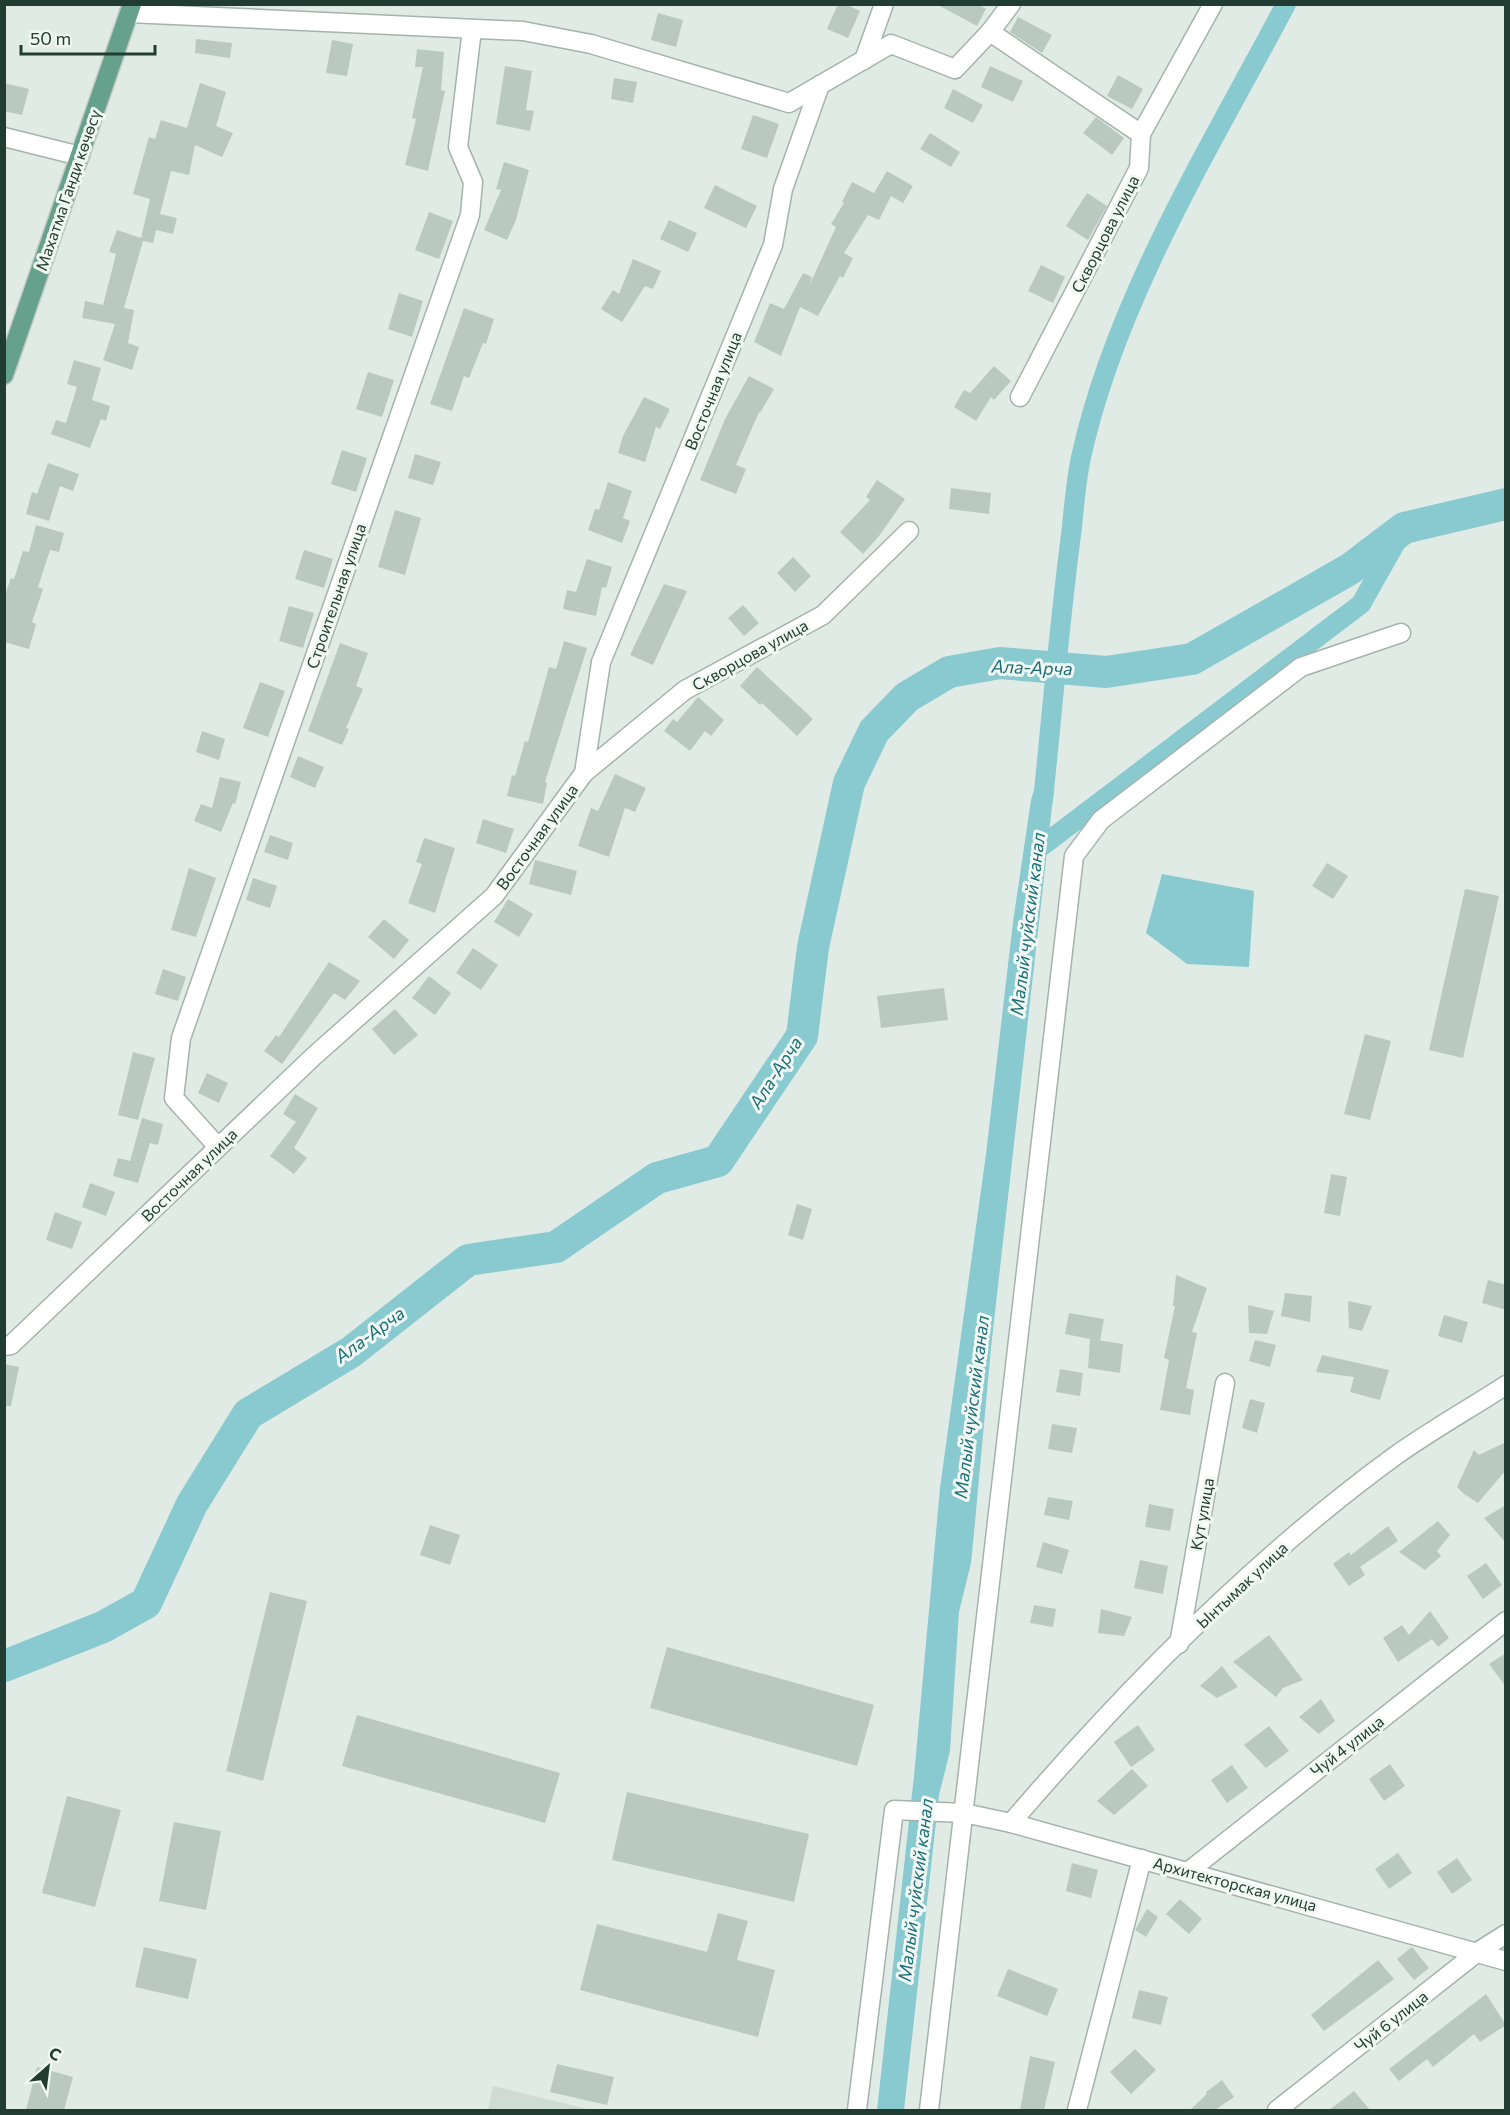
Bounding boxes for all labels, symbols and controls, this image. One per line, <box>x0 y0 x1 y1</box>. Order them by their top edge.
scale bar <box>21 18 154 56</box>
text: 50 m <box>30 27 71 49</box>
street label: Махатма Ганди көчөсү <box>31 107 104 273</box>
street label: Скворцова улица <box>1067 172 1142 296</box>
street label: Восточная улица <box>680 329 745 453</box>
street label: Строительная улица <box>302 521 369 671</box>
street label: Скворцова улица <box>689 615 811 694</box>
water label: Ала-Арча <box>990 655 1073 679</box>
street label: Восточная улица <box>492 780 581 893</box>
water label: Малый чуйский канал <box>1005 831 1049 1017</box>
water label: Ала-Арча <box>743 1032 807 1113</box>
street label: Восточная улица <box>137 1124 241 1225</box>
water label: Ала-Арча <box>329 1301 409 1368</box>
water label: Малый чуйский канал <box>949 1314 993 1500</box>
street label: Кут улица <box>1186 1476 1217 1551</box>
street label: Ынтымак улица <box>1192 1538 1291 1632</box>
street label: Чуй 4 улица <box>1306 1711 1387 1780</box>
water label: Малый чуйский канал <box>893 1797 937 1983</box>
street label: Архитекторская улица <box>1151 1853 1319 1914</box>
street label: Чуй 6 улица <box>1350 1986 1431 2055</box>
north arrow <box>18 2037 78 2097</box>
text: С <box>46 2042 65 2064</box>

